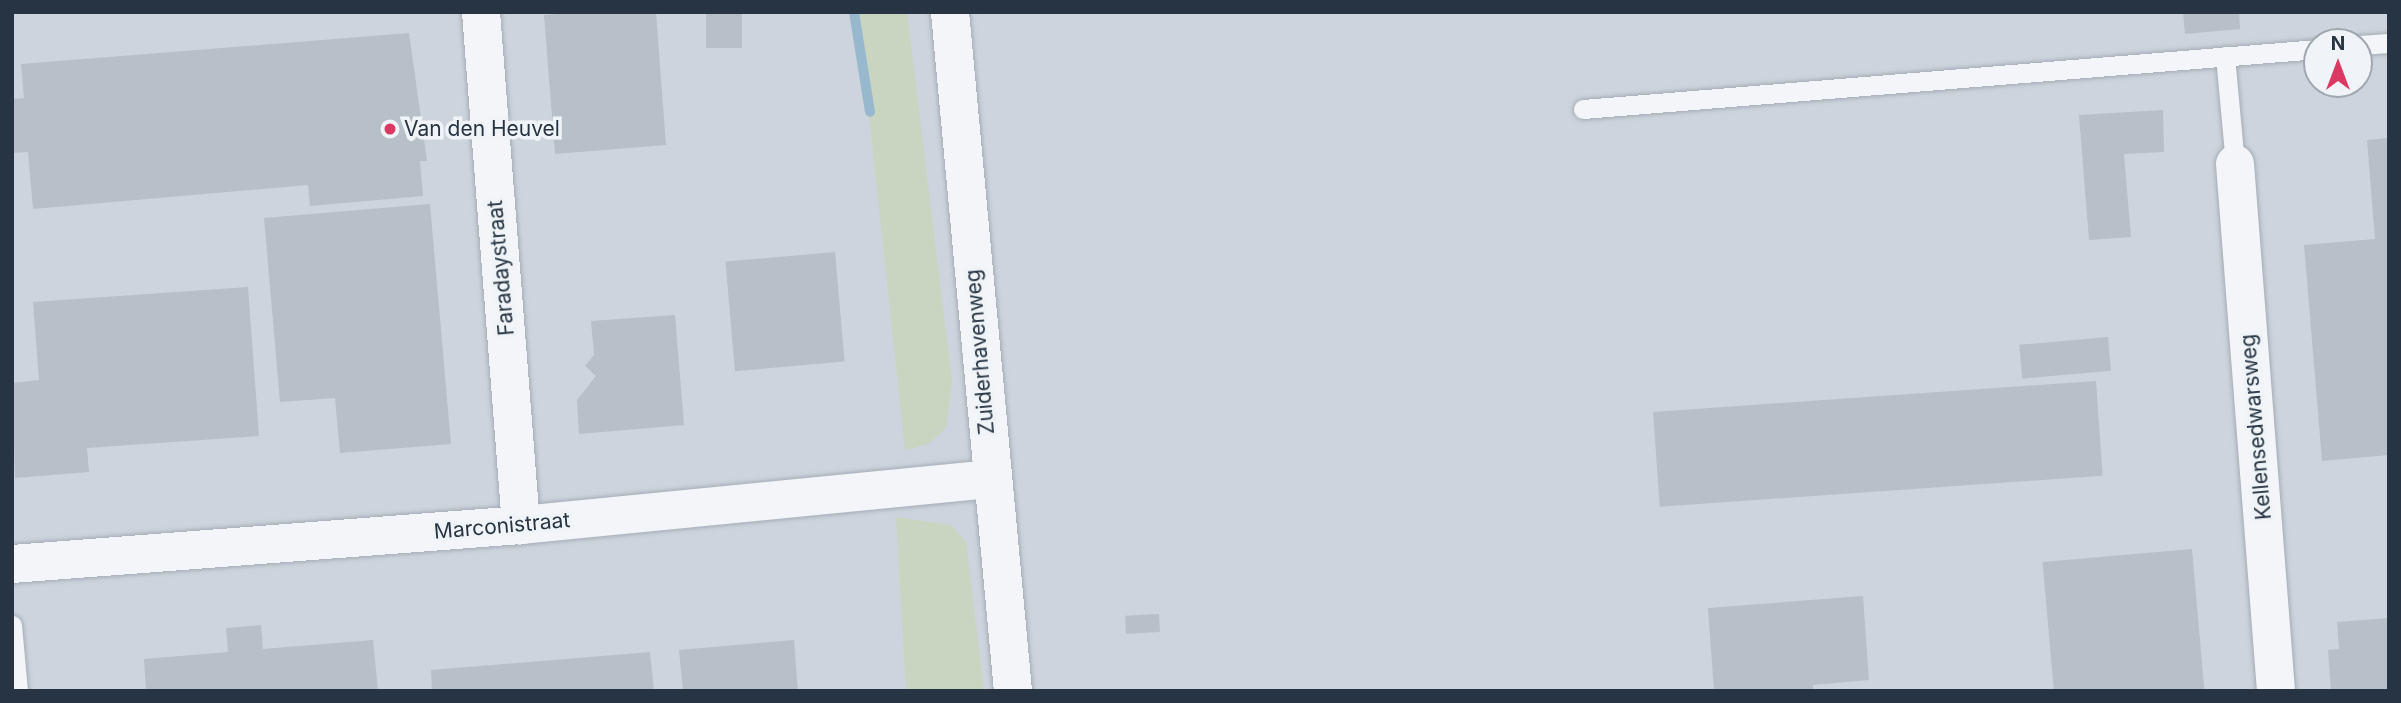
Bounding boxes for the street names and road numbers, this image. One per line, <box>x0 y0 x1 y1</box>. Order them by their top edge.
street label: Faradaystraat <box>483 199 519 337</box>
street label: Zuiderhavenweg <box>960 268 1000 436</box>
street label: Kellensedwarsweg <box>2235 333 2277 521</box>
street label: Marconistraat <box>433 507 571 545</box>

